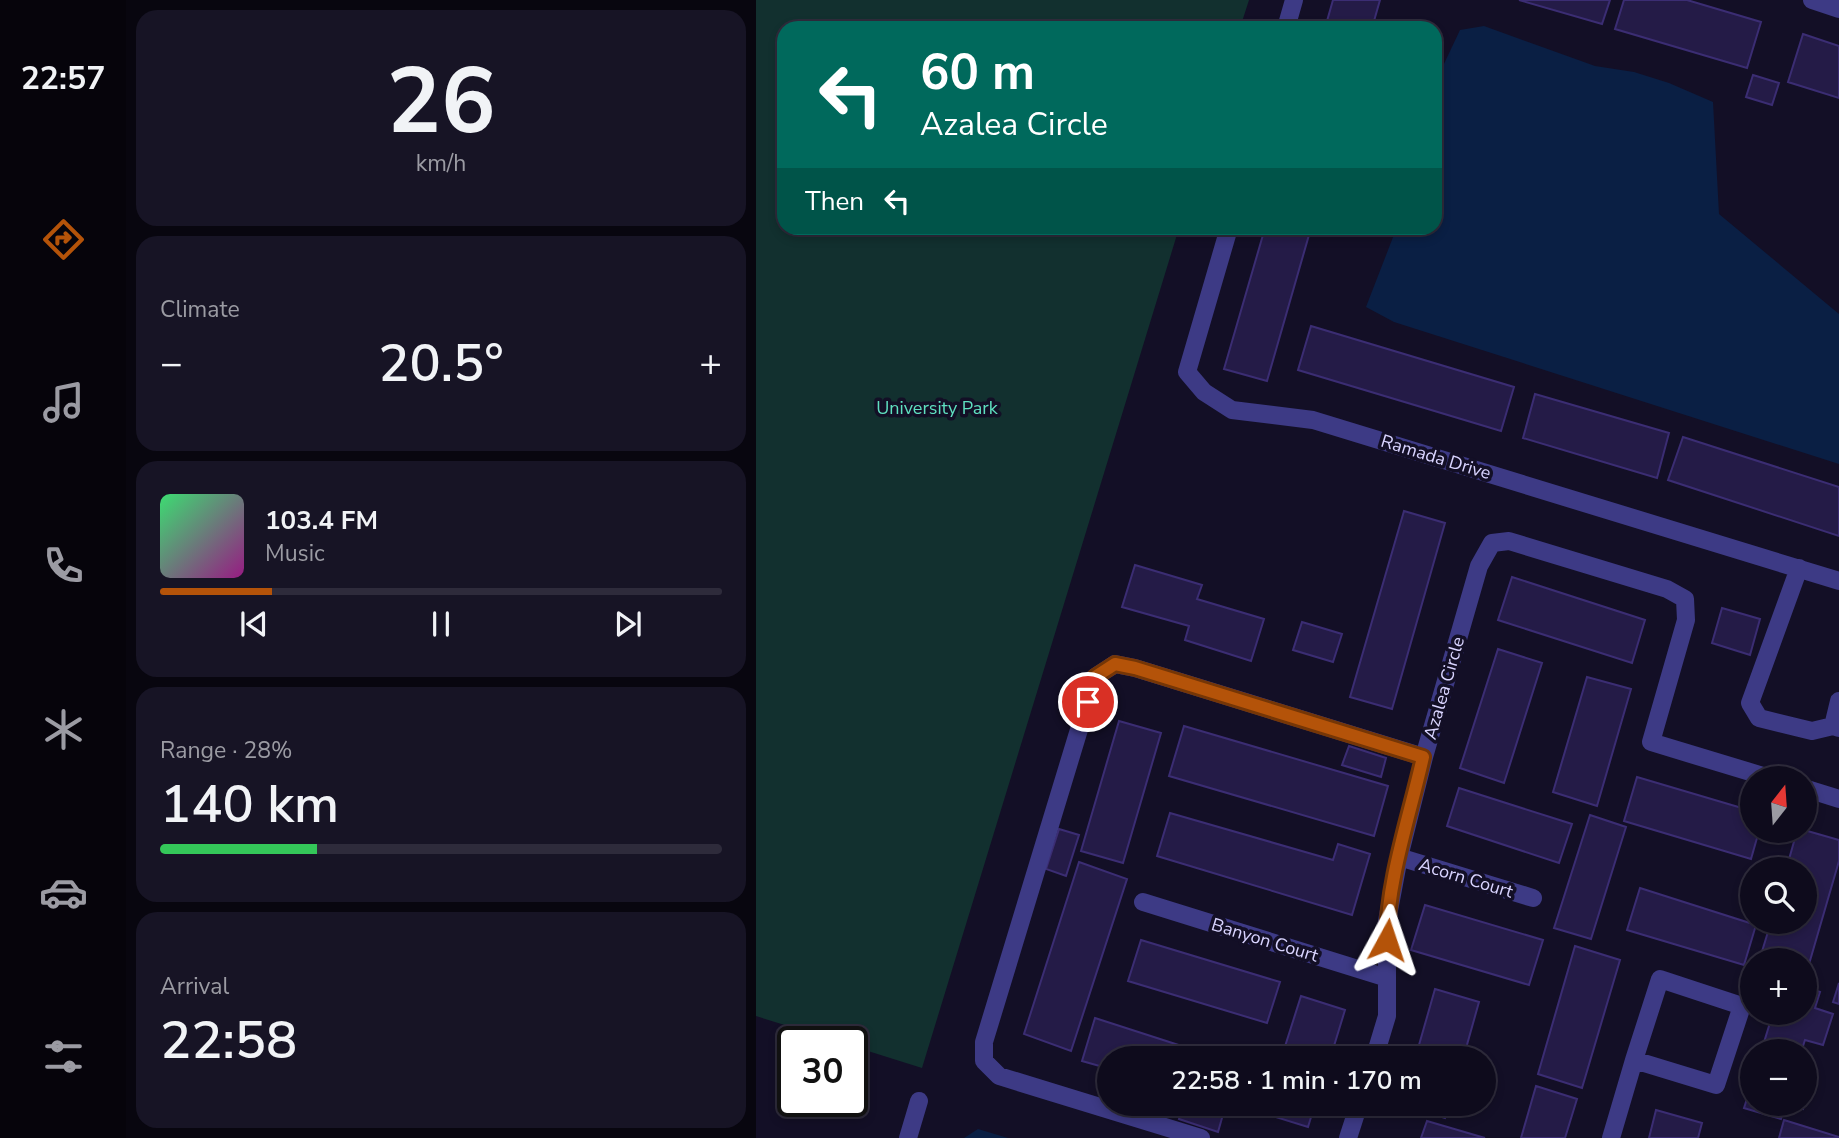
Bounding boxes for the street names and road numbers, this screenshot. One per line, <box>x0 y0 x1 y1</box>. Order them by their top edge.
street label: Ramada Drive <box>1378 429 1494 485</box>
street label: Azalea Circle <box>1418 634 1470 742</box>
street label: Acorn Court <box>1416 852 1517 904</box>
street label: Banyon Court <box>1209 912 1322 968</box>

